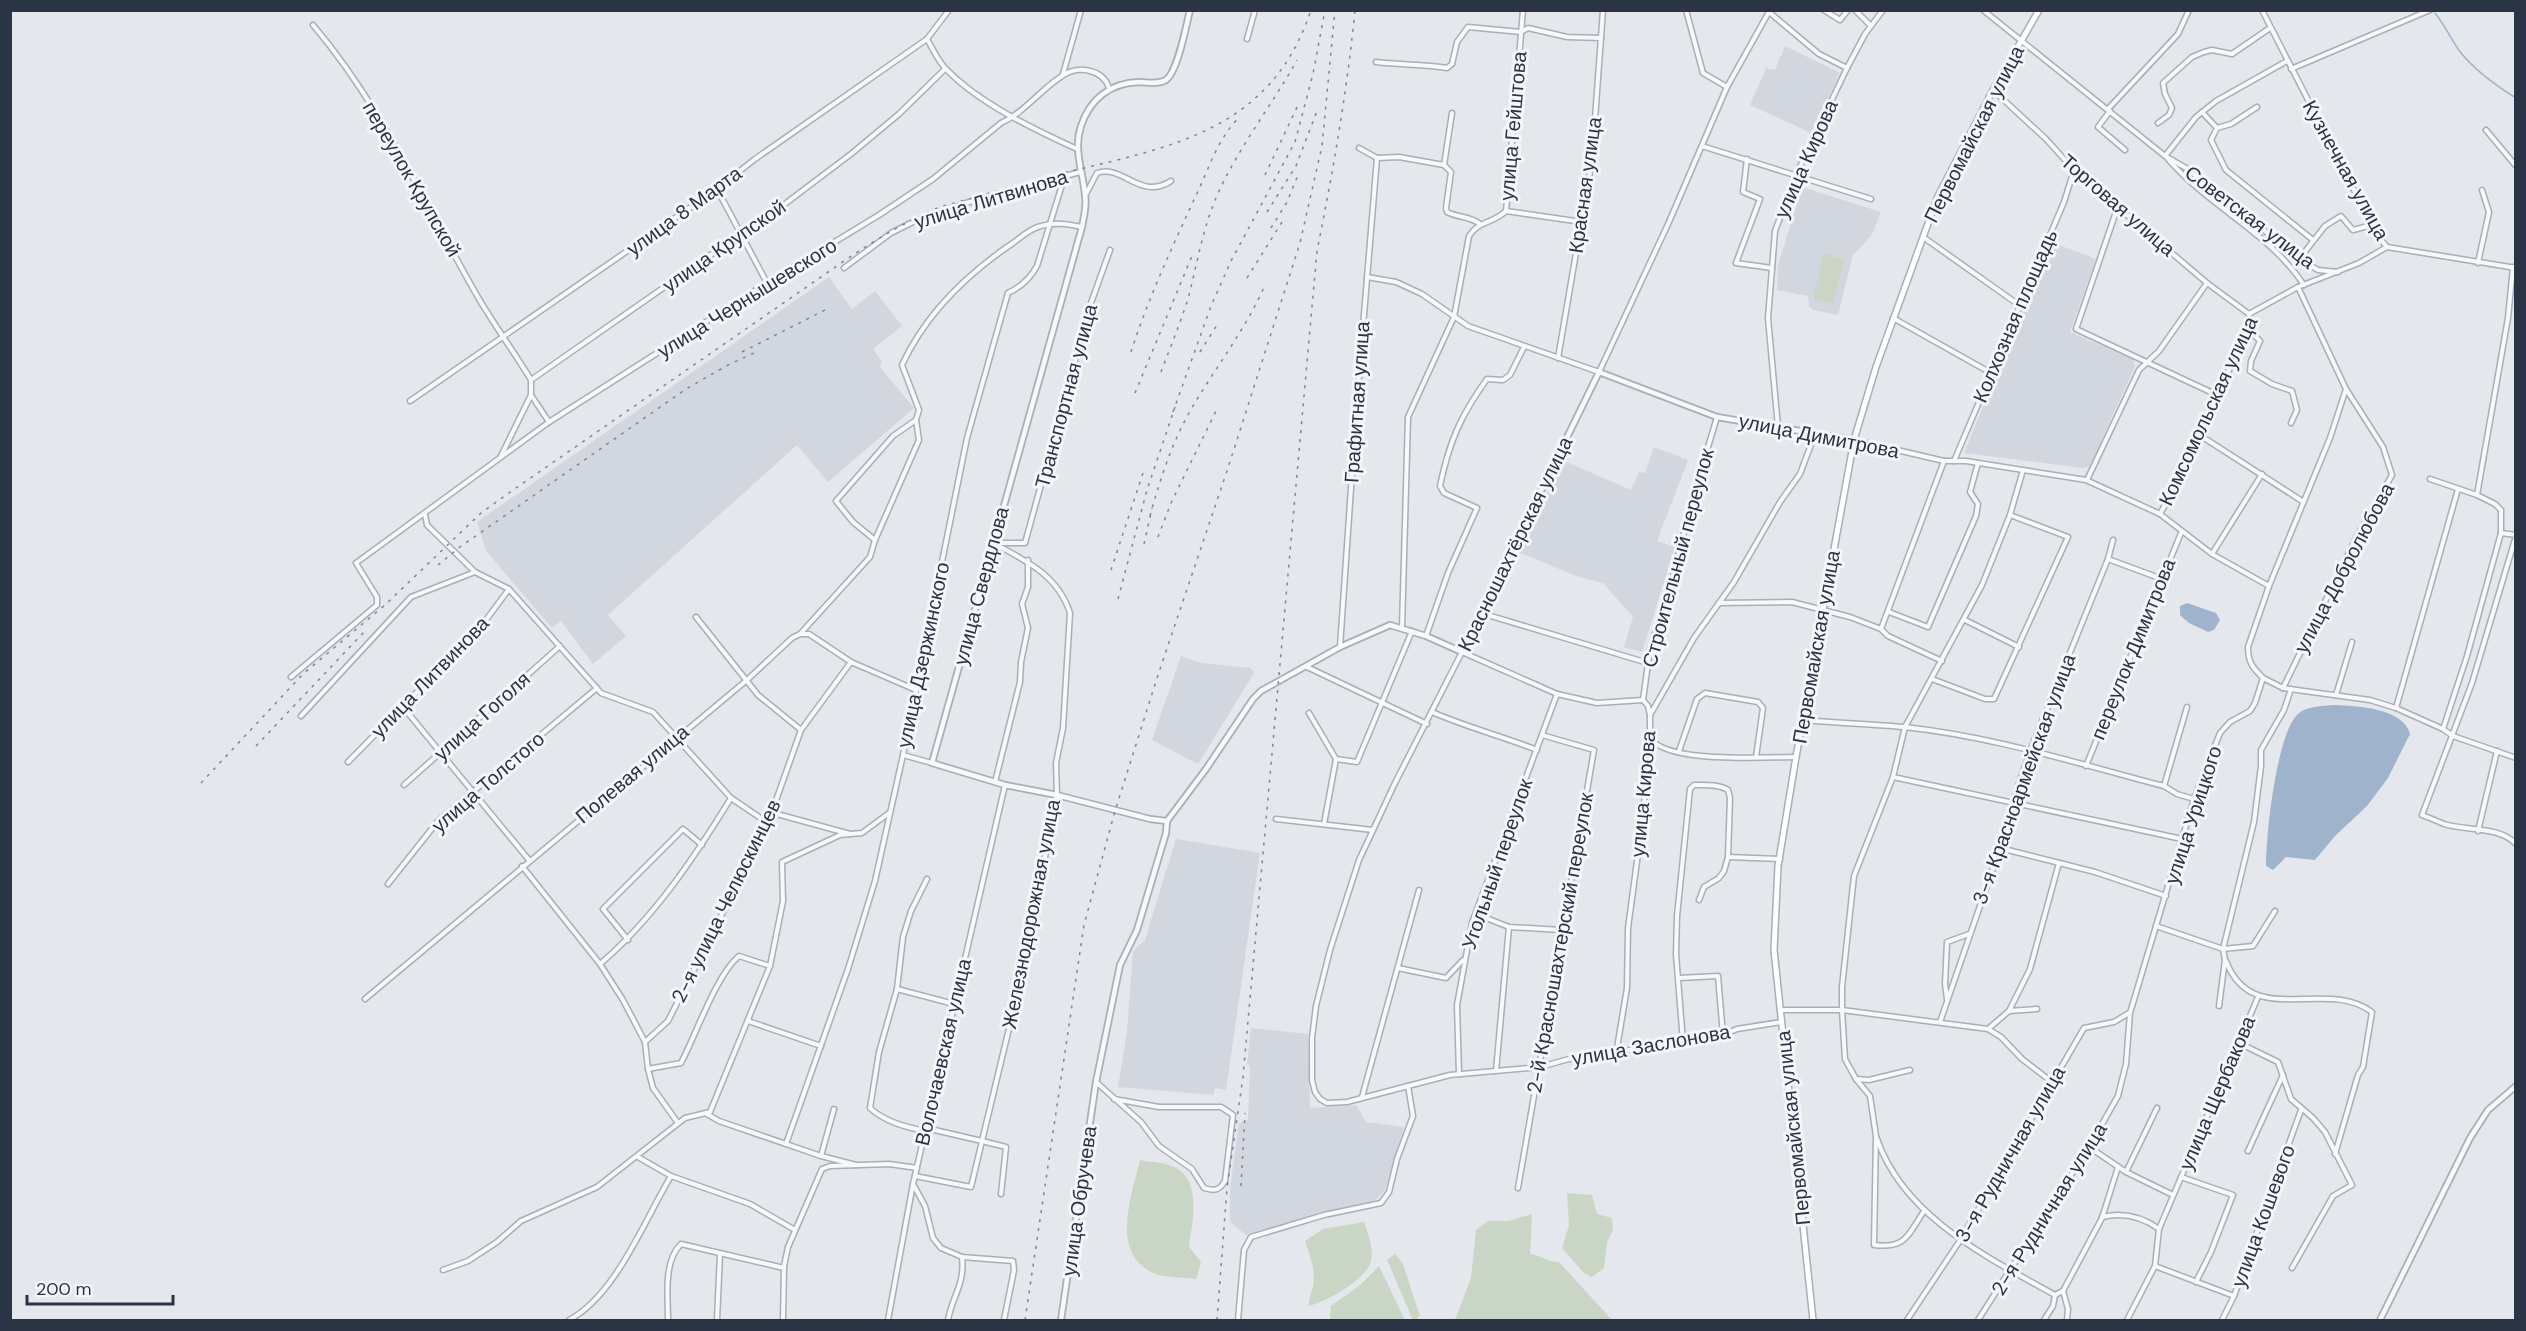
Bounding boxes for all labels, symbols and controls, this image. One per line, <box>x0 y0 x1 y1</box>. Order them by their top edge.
street label: Первомайская улица <box>1918 40 2030 227</box>
street label: улица Гейштова <box>1494 49 1533 202</box>
street label: улица Кирова <box>1768 95 1844 222</box>
street label: Кузнечная улица <box>2297 95 2396 245</box>
street label: переулок Крупской <box>357 97 467 261</box>
street label: Красная улица <box>1563 114 1608 255</box>
street label: Торговая улица <box>2055 148 2181 262</box>
street label: Советская улица <box>2180 159 2321 275</box>
street label: улица 8 Марта <box>621 160 748 262</box>
street label: улица Литвинова <box>911 163 1072 235</box>
street label: улица Крупской <box>657 194 791 298</box>
street label: Колхозная площадь <box>1967 225 2063 407</box>
street label: улица Чернышевского <box>652 232 842 364</box>
street label: Транспортная улица <box>1029 300 1103 491</box>
street label: Комсомольская улица <box>2153 311 2264 510</box>
street label: Графитная улица <box>1338 319 1376 484</box>
street label: улица Димитрова <box>1737 408 1902 464</box>
street label: Красношахтёрская улица <box>1452 432 1579 656</box>
street label: Строительный переулок <box>1636 445 1720 670</box>
street label: улица Добролюбова <box>2288 478 2400 658</box>
street label: улица Свердлова <box>947 503 1015 668</box>
street label: Первомайская улица <box>1786 548 1846 746</box>
street label: переулок Димитрова <box>2085 554 2182 743</box>
street label: улица Дзержинского <box>891 560 955 750</box>
street label: улица Литвинова <box>365 610 495 743</box>
street label: 3-я Красноармейская улица <box>1967 649 2082 908</box>
street label: улица Гоголя <box>428 666 536 766</box>
street label: Полевая улица <box>570 718 695 829</box>
street label: улица Толстого <box>426 726 550 838</box>
street label: улица Кирова <box>1625 729 1662 858</box>
street label: улица Урицкого <box>2158 743 2228 887</box>
street label: Угольный переулок <box>1456 775 1538 953</box>
street label: 2-й Красношахтерский переулок <box>1521 790 1599 1095</box>
street label: 2-я улица Челюскинцев <box>665 795 787 1007</box>
street label: Железнодорожная улица <box>996 796 1066 1031</box>
street label: Волочаевская улица <box>909 955 977 1148</box>
street label: улица Щербакова <box>2173 1011 2262 1174</box>
street label: улица Заслонова <box>1570 1018 1733 1072</box>
street label: Первомайская улица <box>1770 1028 1816 1227</box>
street label: 3-я Рудничная улица <box>1949 1061 2071 1247</box>
street label: 2-я Рудничная улица <box>1985 1117 2113 1300</box>
street label: улица Обручева <box>1056 1123 1103 1278</box>
street label: улица Кошевого <box>2225 1141 2301 1291</box>
scale bar <box>27 1268 172 1306</box>
text: 200 m <box>36 1277 92 1301</box>

